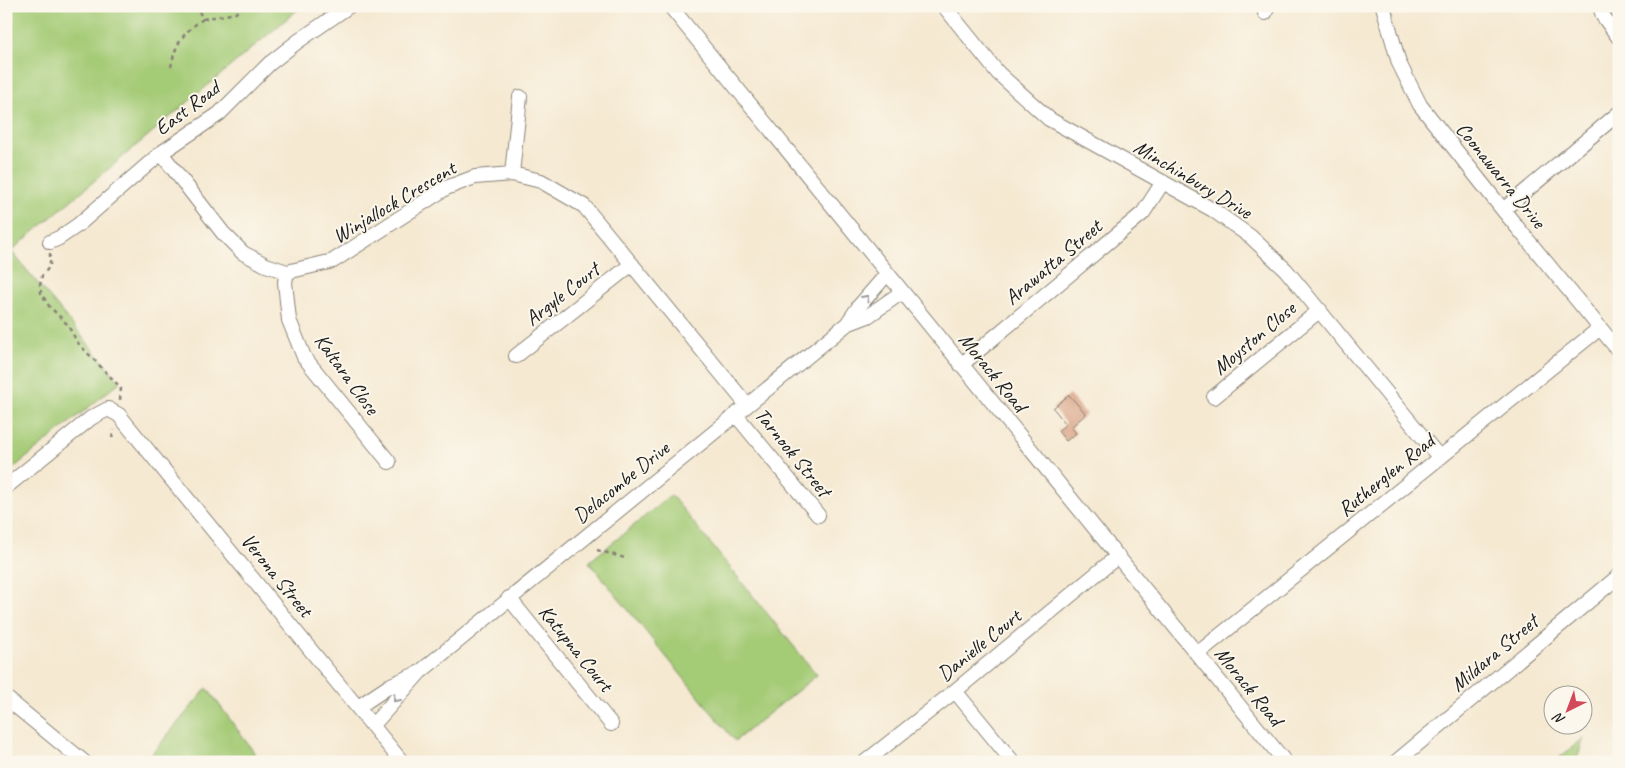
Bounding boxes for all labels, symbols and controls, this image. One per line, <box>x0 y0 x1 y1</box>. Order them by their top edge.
street label: East Road <box>149 73 227 141</box>
street label: Coonawarra Drive <box>1450 117 1553 235</box>
street label: Minchinbury Drive <box>1129 134 1258 225</box>
street label: Winjallock Crescent <box>328 154 462 249</box>
street label: Arawatta Street <box>999 212 1109 310</box>
street label: Argyle Court <box>519 255 607 331</box>
street label: Moyston Close <box>1207 294 1302 380</box>
one-way arrow <box>860 295 869 304</box>
street label: Morack Road <box>953 327 1035 420</box>
street label: Kaltara Close <box>309 328 386 421</box>
street label: Tarnook Street <box>749 402 839 504</box>
street label: Rutherglen Road <box>1332 426 1442 522</box>
street label: Delacombe Drive <box>568 435 675 529</box>
street label: Verona Street <box>235 528 320 624</box>
street label: Katupna Court <box>533 599 620 698</box>
street label: Danielle Court <box>932 602 1028 687</box>
street label: Mildara Street <box>1445 607 1545 697</box>
street label: Morack Road <box>1209 641 1291 734</box>
north arrow <box>1542 686 1592 736</box>
one-way arrow <box>393 693 402 702</box>
text: N <box>1549 709 1569 729</box>

